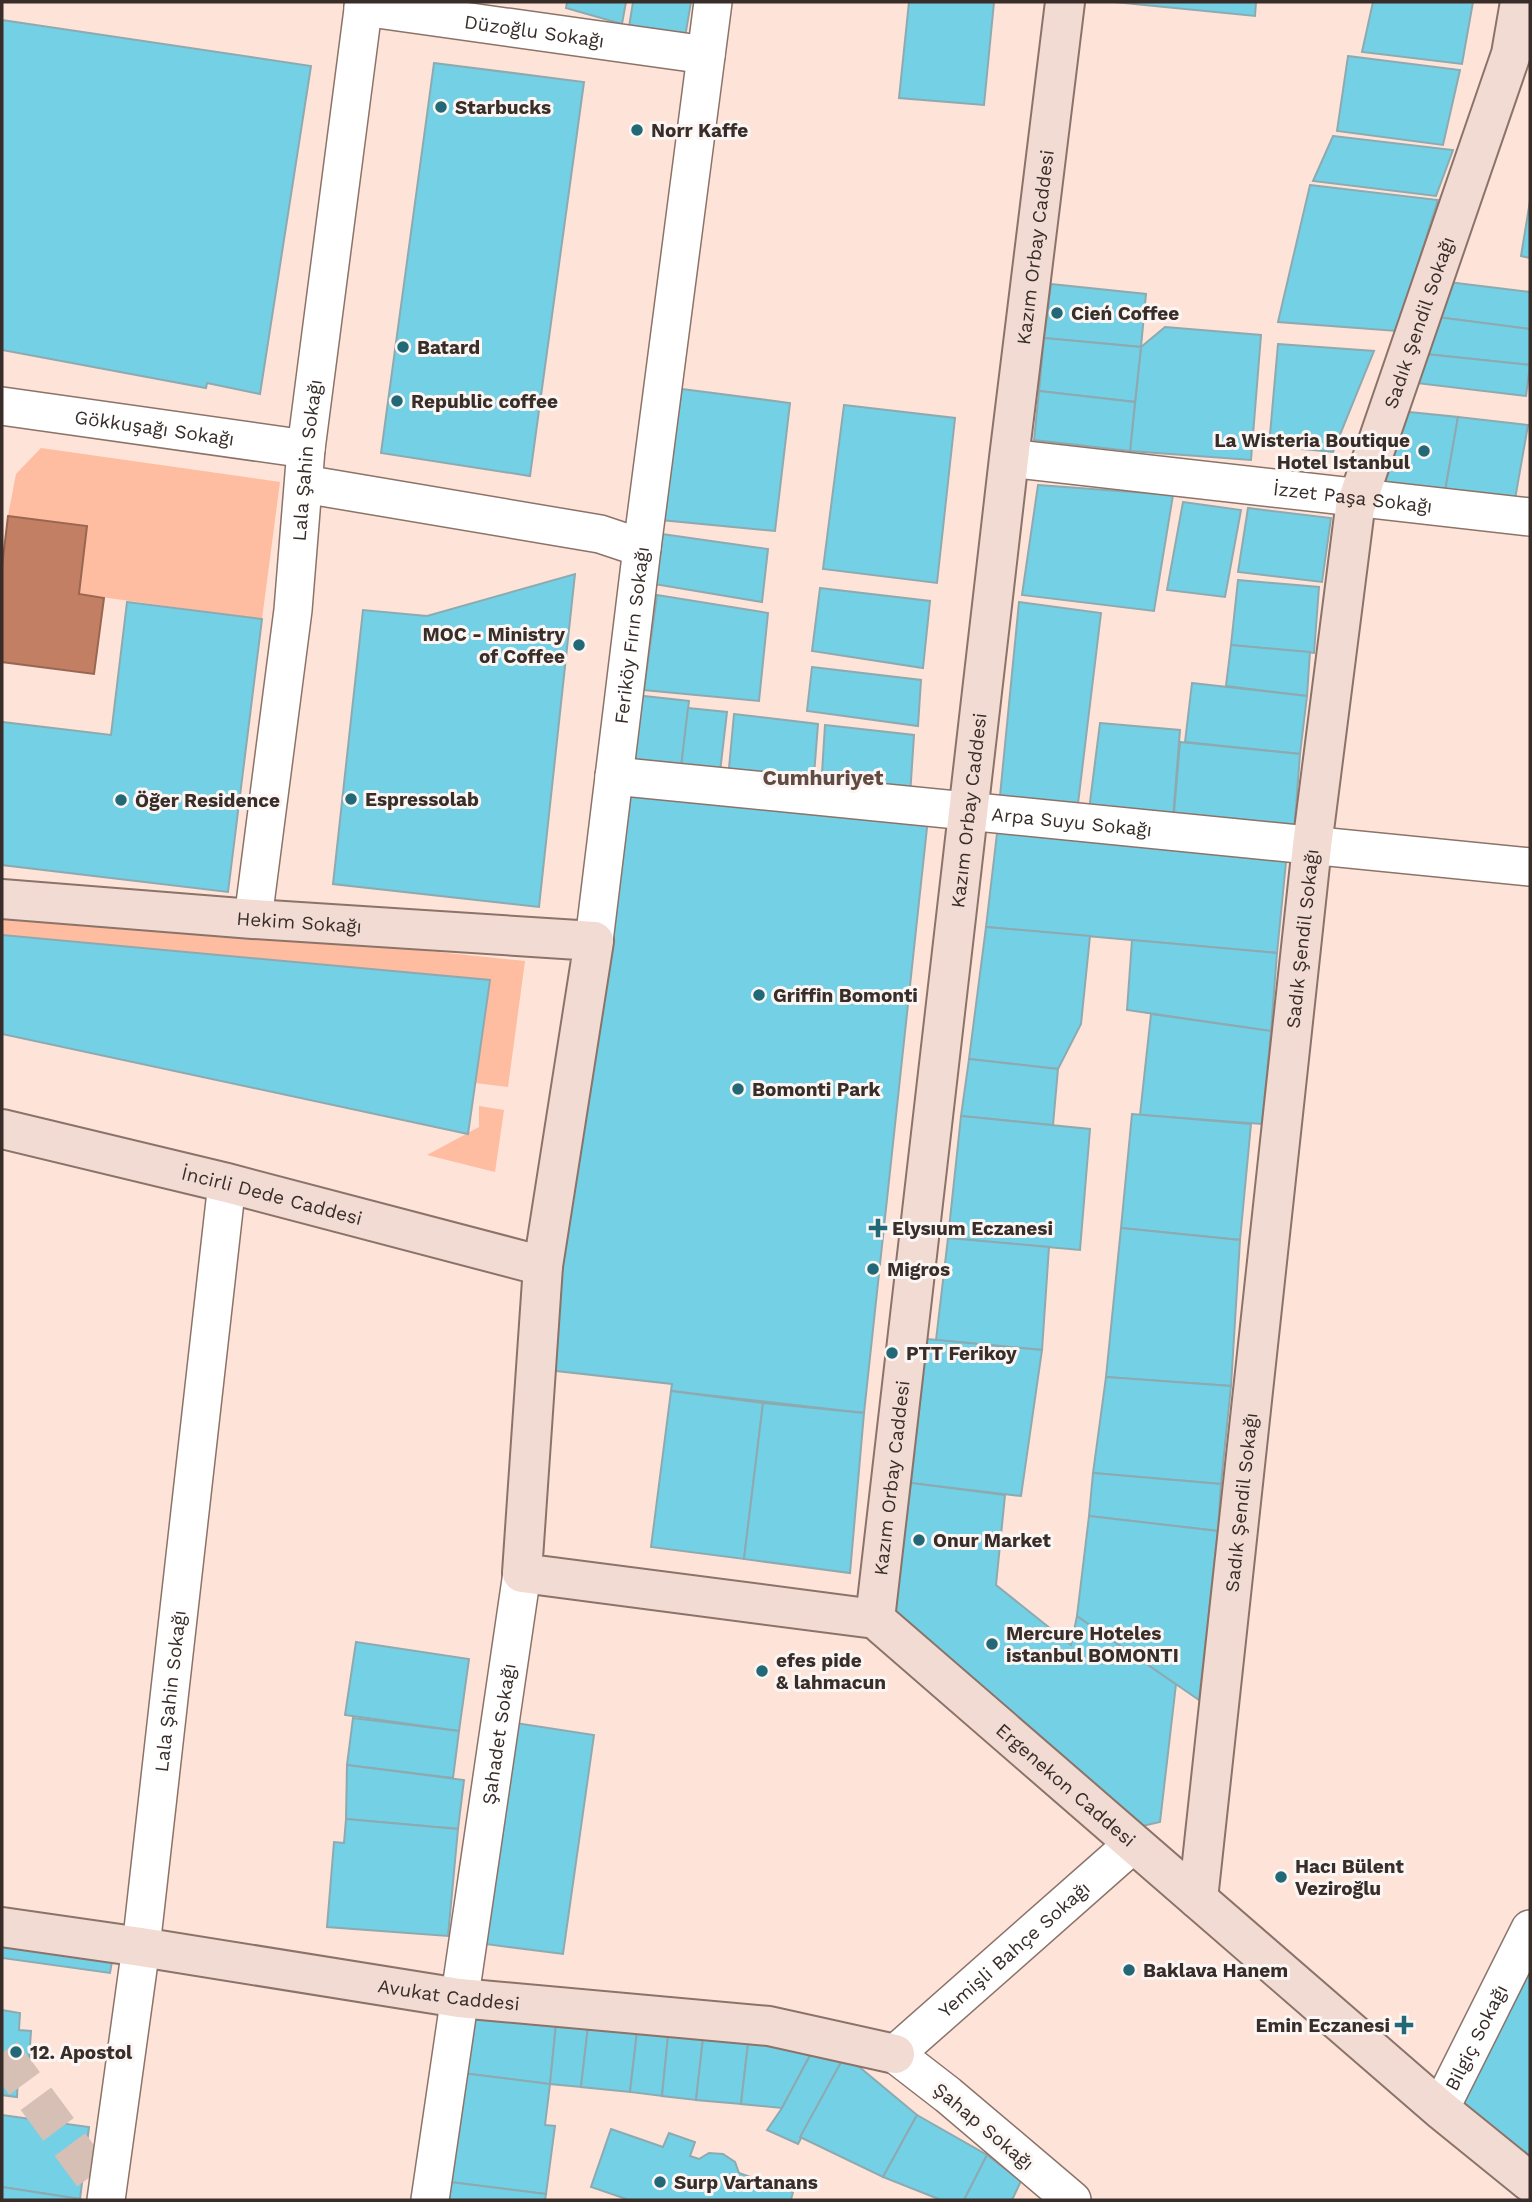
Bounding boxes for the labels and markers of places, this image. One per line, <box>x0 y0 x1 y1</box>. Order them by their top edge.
place label: Starbucks <box>455 96 551 119</box>
marker: Starbucks <box>433 99 449 115</box>
place label: Norr Kaffe <box>651 119 748 142</box>
marker: Norr Kaffe <box>629 122 645 138</box>
place label: Cień Coffee <box>1071 302 1179 325</box>
marker: Cień Coffee <box>1049 305 1065 321</box>
place label: Batard <box>417 336 480 359</box>
marker: Batard <box>395 339 411 355</box>
place label: Republic coffee <box>411 390 558 413</box>
marker: Republic coffee <box>389 393 405 409</box>
place label: La Wisteria Boutique Hotel Istanbul <box>1214 429 1411 474</box>
marker: La Wisteria Boutique Hotel Istanbul <box>1416 443 1432 459</box>
place label: MOC - Ministry of Coffee <box>422 623 565 668</box>
marker: MOC - Ministry of Coffee <box>571 637 587 653</box>
place label: Espressolab <box>365 788 479 811</box>
place label: Öğer Residence <box>135 789 280 812</box>
marker: Espressolab <box>343 791 359 807</box>
marker: Öğer Residence <box>113 792 129 808</box>
place label: Griffin Bomonti <box>773 984 918 1007</box>
marker: Griffin Bomonti <box>751 987 767 1003</box>
place label: Bomonti Park <box>752 1078 880 1101</box>
marker: Bomonti Park <box>730 1081 746 1097</box>
place label: Elysıum Eczanesi <box>892 1217 1053 1240</box>
marker: Elysıum Eczanesi <box>870 1220 886 1236</box>
place label: Migros <box>887 1258 950 1281</box>
marker: Migros <box>865 1261 881 1277</box>
place label: PTT Ferikoy <box>906 1342 1017 1365</box>
marker: PTT Ferikoy <box>884 1345 900 1361</box>
place label: Onur Market <box>933 1529 1051 1552</box>
marker: Onur Market <box>911 1532 927 1548</box>
place label: Mercure Hoteles istanbul BOMONTI <box>1006 1622 1179 1667</box>
marker: Mercure Hoteles istanbul BOMONTI <box>984 1636 1000 1652</box>
place label: efes pide & lahmacun <box>776 1649 886 1694</box>
marker: efes pide & lahmacun <box>754 1663 770 1679</box>
place label: Hacı Bülent Veziroğlu <box>1295 1855 1404 1900</box>
marker: Hacı Bülent Veziroğlu <box>1273 1869 1289 1885</box>
place label: Baklava Hanem <box>1143 1959 1288 1982</box>
marker: Baklava Hanem <box>1121 1962 1137 1978</box>
place label: Emin Eczanesi <box>1256 2014 1390 2037</box>
marker: Emin Eczanesi <box>1396 2017 1412 2033</box>
place label: 12. Apostol <box>30 2041 133 2064</box>
marker: 12. Apostol <box>8 2044 24 2060</box>
place label: Surp Vartanans <box>674 2171 818 2194</box>
marker: Surp Vartanans <box>652 2174 668 2190</box>

